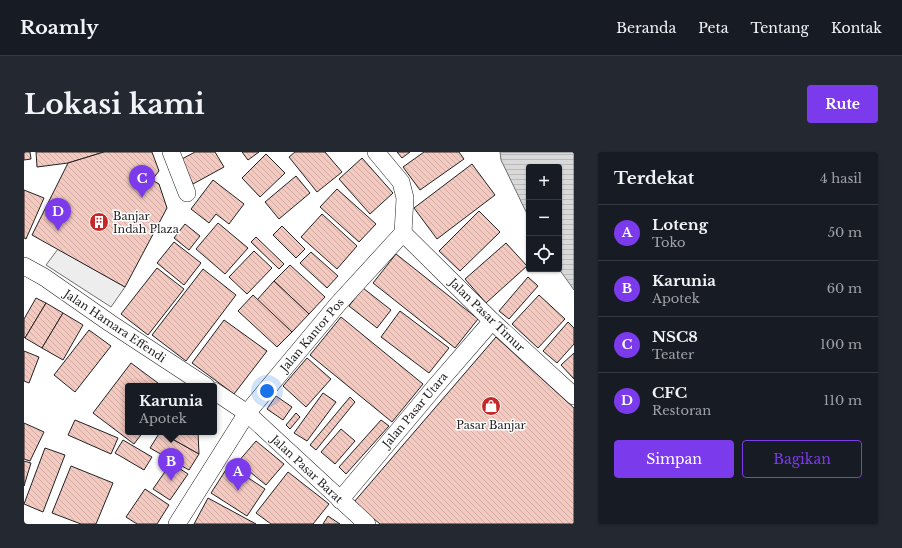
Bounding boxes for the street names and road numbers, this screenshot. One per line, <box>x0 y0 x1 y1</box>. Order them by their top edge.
street label: Jalan Pasar Timur <box>445 274 528 355</box>
street label: Jalan Hamara Effendi <box>60 286 169 365</box>
street label: Jalan Kantor Pos <box>276 295 347 376</box>
street label: Jalan Pasar Utara <box>378 369 451 452</box>
street label: Jalan Pasar Barat <box>267 431 346 506</box>

